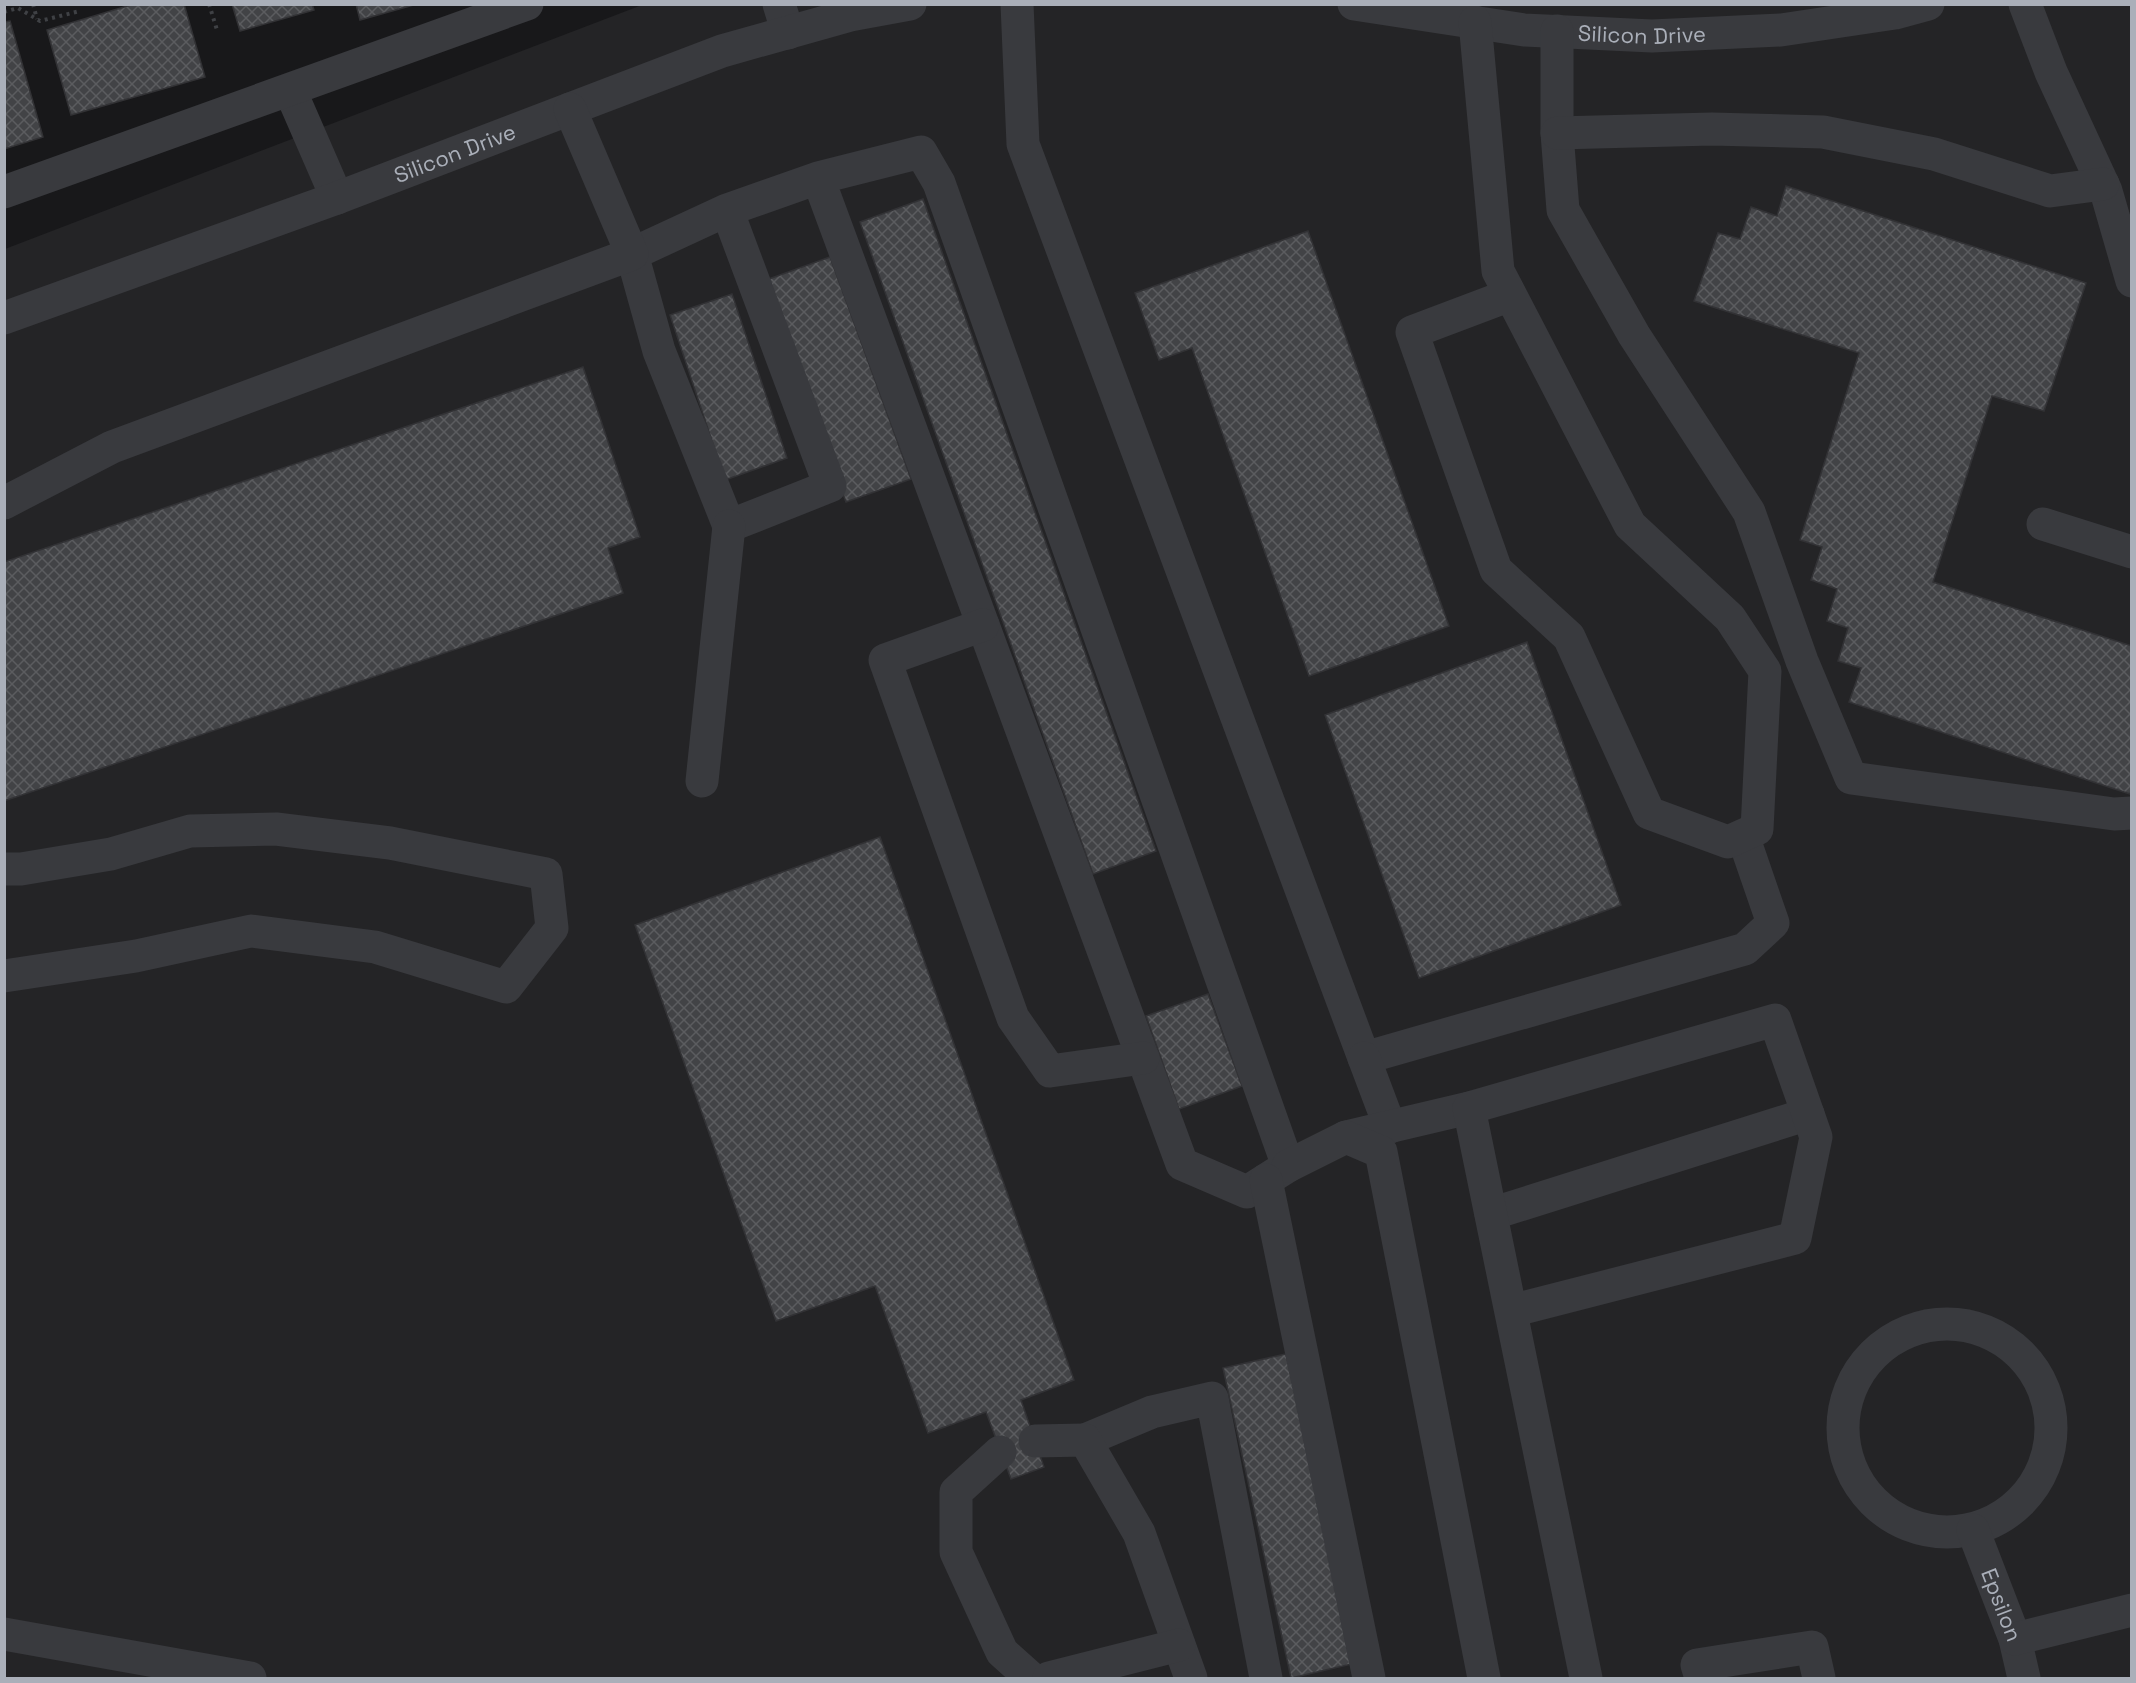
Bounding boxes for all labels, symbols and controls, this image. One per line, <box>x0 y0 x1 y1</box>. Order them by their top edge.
street label: Silicon Drive <box>1577 19 1707 50</box>
street label: Silicon Drive <box>390 117 520 189</box>
street label: Epsilon <box>1975 1564 2029 1645</box>

